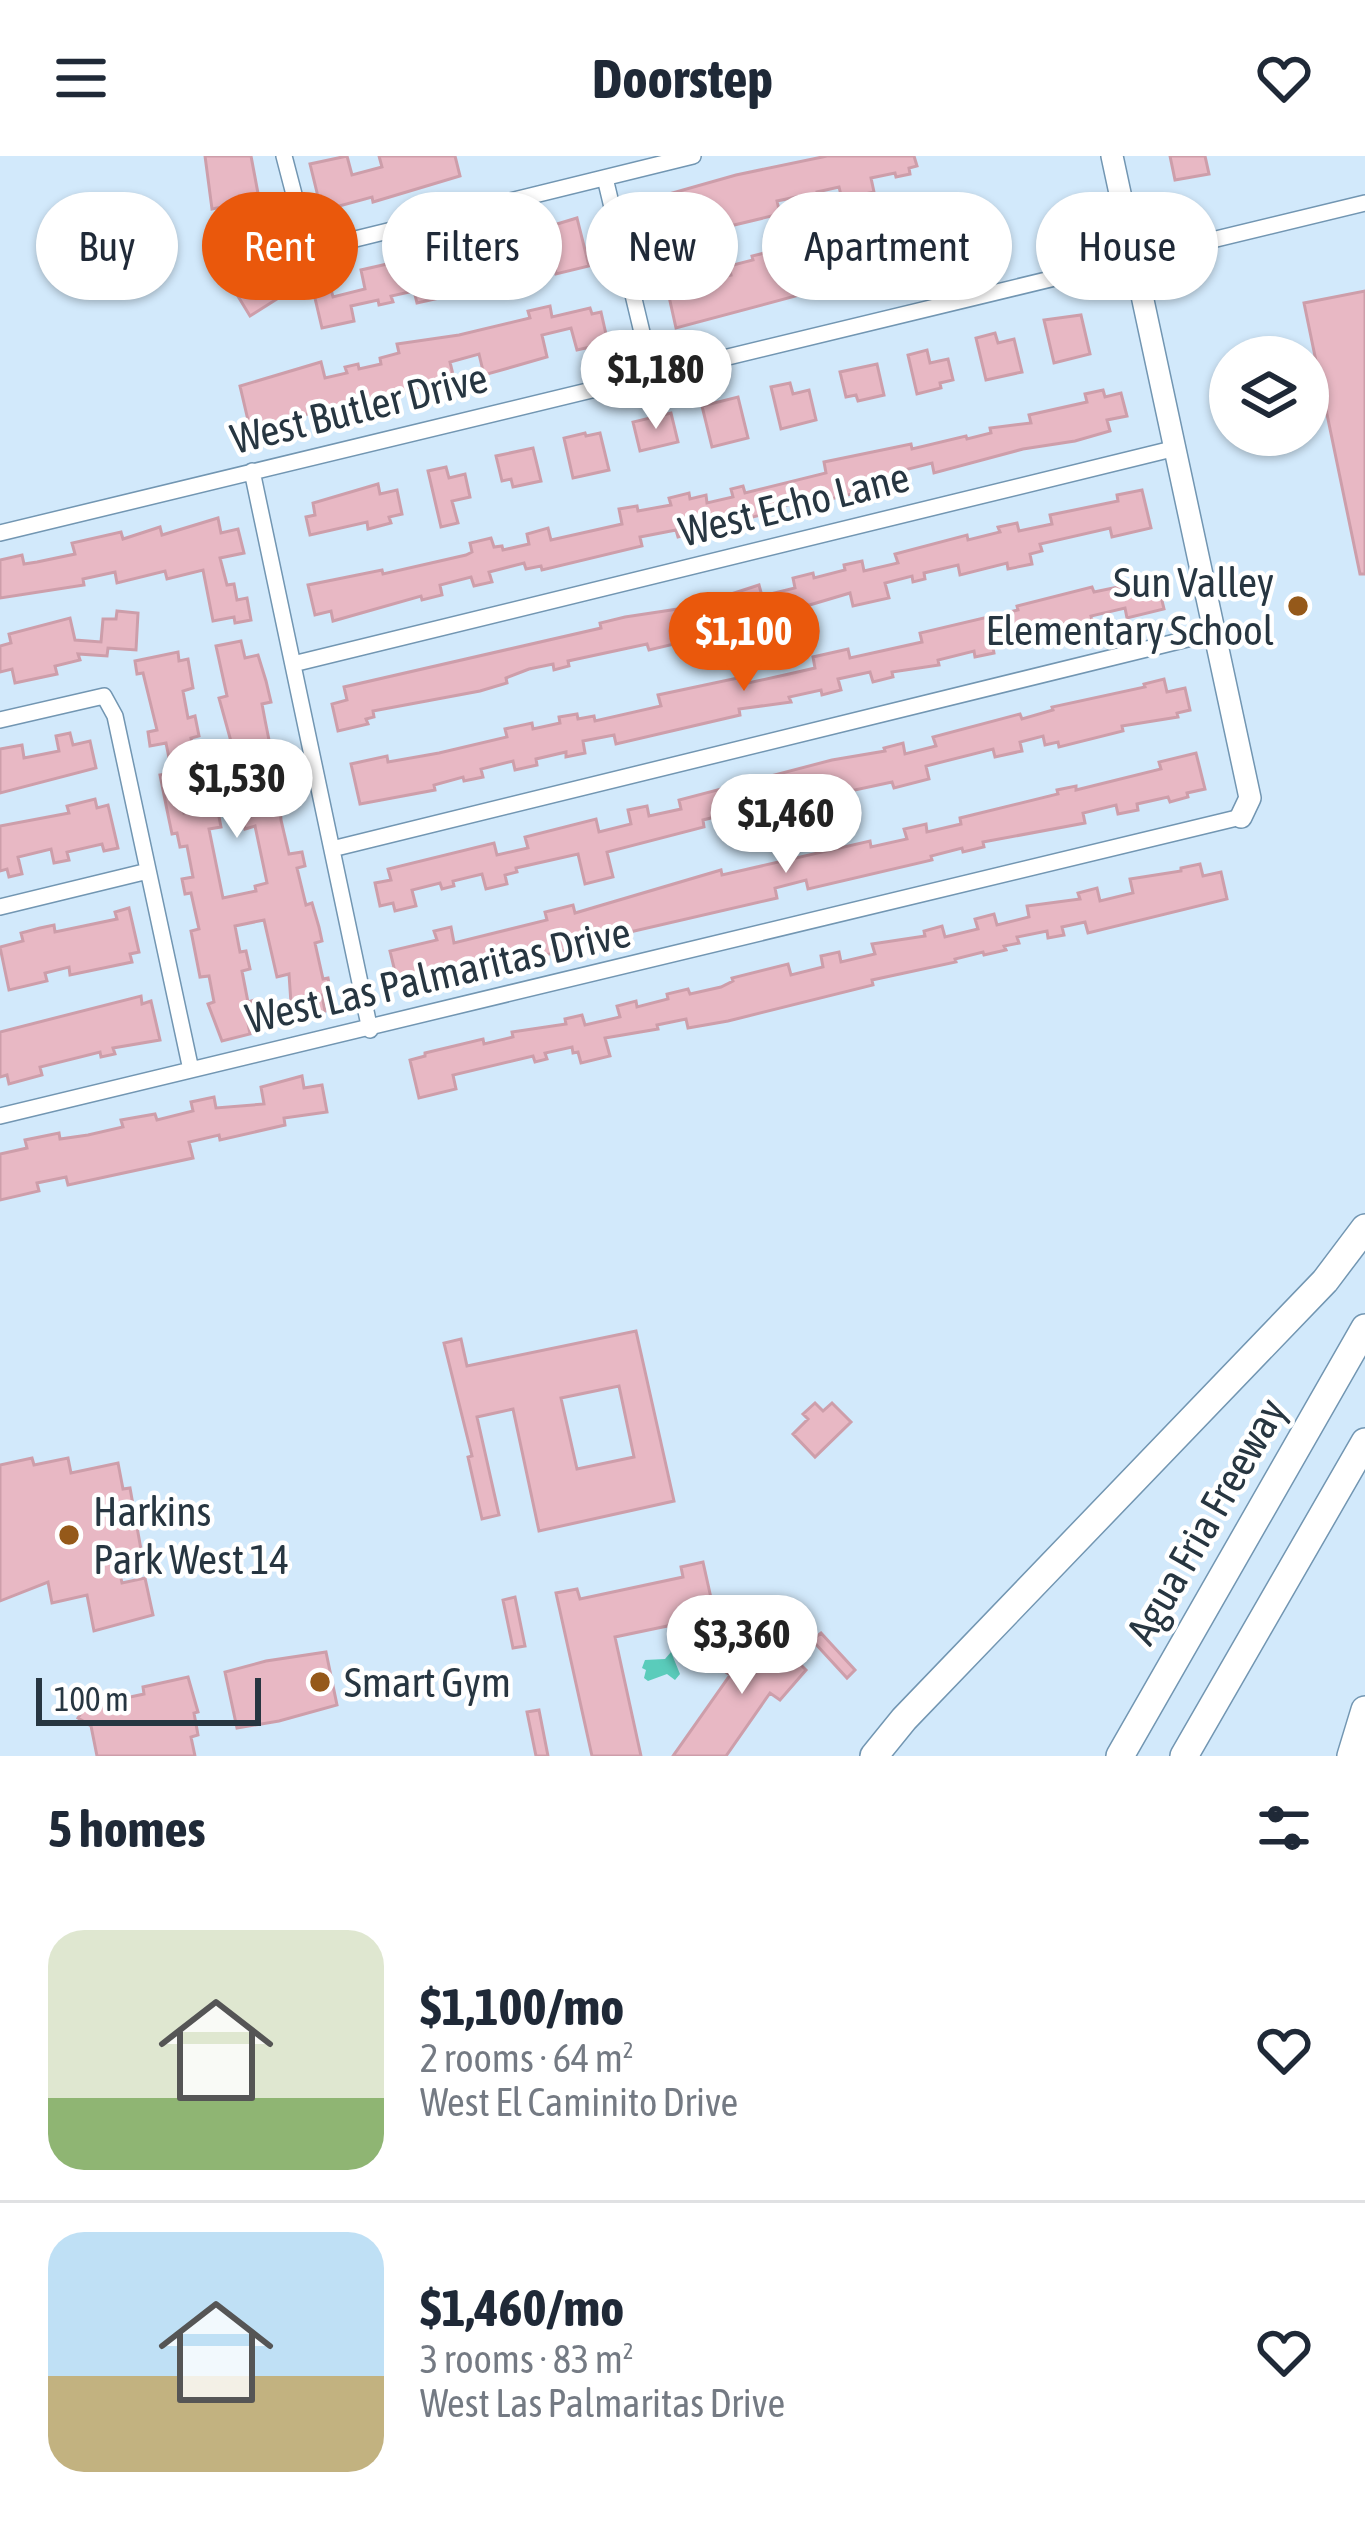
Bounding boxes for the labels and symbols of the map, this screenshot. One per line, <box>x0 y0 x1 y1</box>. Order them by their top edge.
pin: $1,180 <box>558 330 754 432</box>
street label: West Butler Drive <box>226 353 492 463</box>
street label: West Echo Lane <box>674 452 914 556</box>
place label: Sun Valley Elementary School <box>985 558 1274 654</box>
pin: $1,100 <box>646 592 842 694</box>
marker: Sun Valley Elementary School <box>1285 593 1311 619</box>
pin: $1,530 <box>139 739 335 841</box>
pin: $1,460 <box>688 774 884 876</box>
street label: West Las Palmaritas Drive <box>241 907 635 1043</box>
street label: Agua Fria Freeway <box>1116 1390 1296 1652</box>
place label: Harkins Park West 14 <box>93 1487 289 1583</box>
marker: Harkins Park West 14 <box>56 1522 82 1548</box>
pin: $3,360 <box>644 1595 840 1697</box>
place label: Smart Gym <box>344 1658 511 1706</box>
marker: Smart Gym <box>307 1669 333 1695</box>
scale bar <box>36 1672 261 1725</box>

